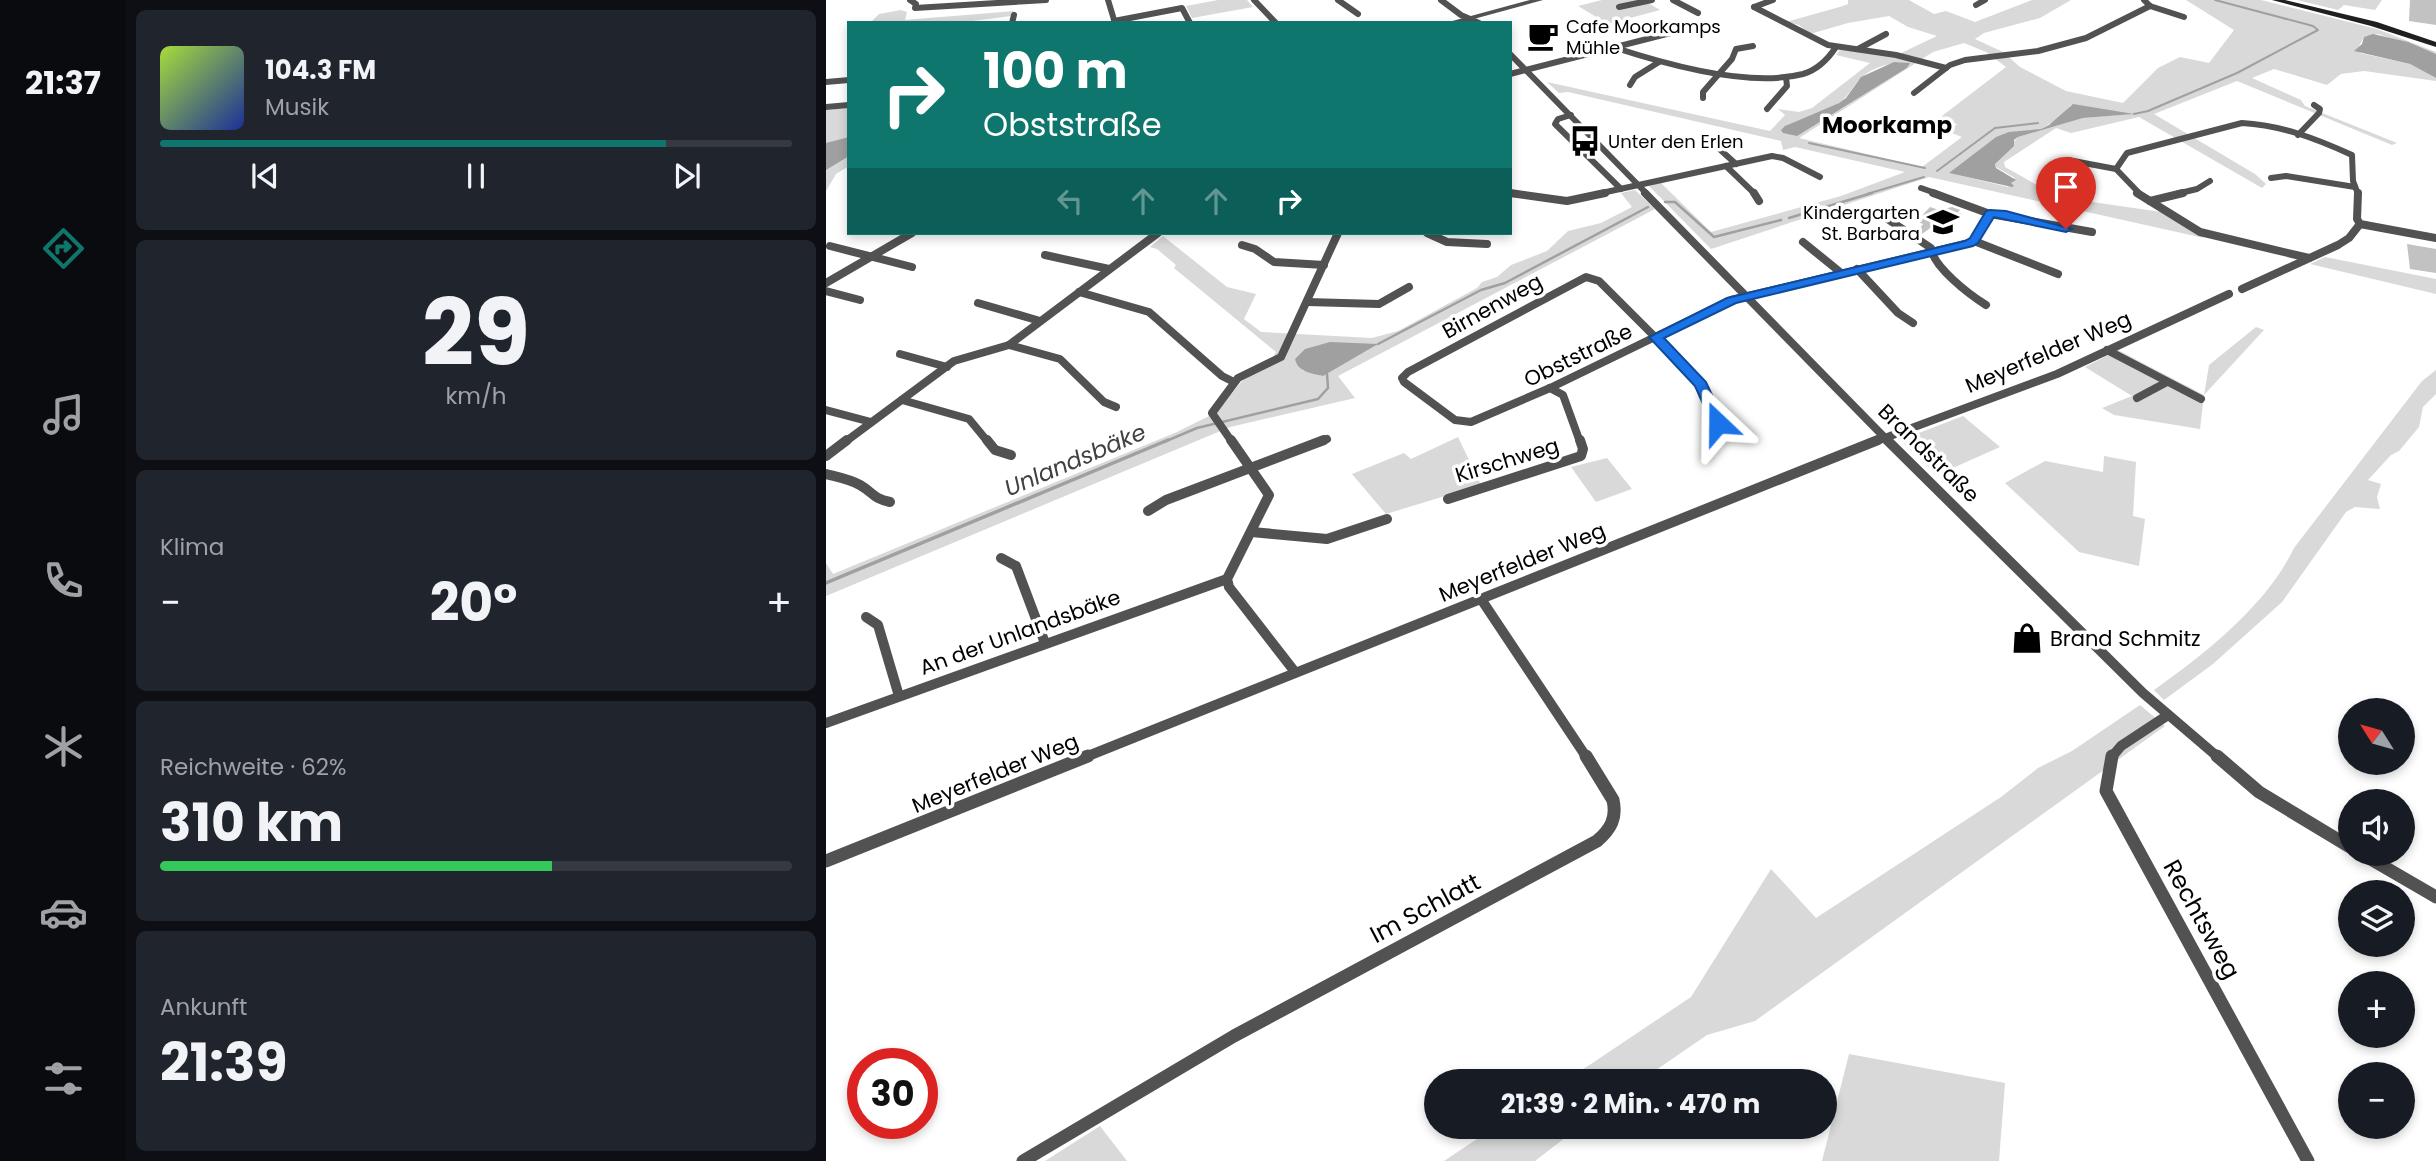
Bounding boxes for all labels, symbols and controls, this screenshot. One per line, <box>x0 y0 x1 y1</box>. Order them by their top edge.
place label: Cafe Moorkamps Mühle <box>1566 14 1721 60</box>
cafe icon: Cafe Moorkamps Mühle <box>1526 19 1560 53</box>
text: 100 m <box>983 37 1128 105</box>
icon: right <box>868 49 959 140</box>
text: 104.3 FM <box>265 52 376 88</box>
text: 21:37 <box>25 60 101 105</box>
text: Musik <box>265 91 329 123</box>
text: Obststraße <box>983 102 1162 147</box>
district label: Moorkamp <box>1822 109 1952 141</box>
bus stop icon: Unter den Erlen <box>1568 124 1602 158</box>
place label: Unter den Erlen <box>1608 129 1744 154</box>
icon: previous <box>246 157 284 195</box>
icon: pause <box>457 157 495 195</box>
icon: next <box>668 157 706 195</box>
pin <box>2036 157 2096 229</box>
icon: arrive <box>2047 168 2085 206</box>
icon: left <box>1051 182 1089 220</box>
icon: ahead <box>1124 182 1162 220</box>
icon: ahead <box>1197 182 1235 220</box>
icon: right <box>1270 182 1308 220</box>
place label: Kindergarten St. Barbara <box>1803 200 1920 246</box>
school or university icon: Kindergarten St. Barbara <box>1926 205 1960 239</box>
icon: directions <box>39 224 88 273</box>
street label: Birnenweg <box>1437 267 1547 345</box>
text: 29 <box>422 269 530 397</box>
street label: Meyerfelder Weg <box>1961 304 2135 400</box>
street label: Obststraße <box>1519 316 1637 394</box>
text: km/h <box>445 380 507 412</box>
position arrow <box>1681 386 1755 460</box>
icon: music <box>39 390 88 439</box>
street label: Brandstraße <box>1872 397 1986 509</box>
water label: Unlandsbäke <box>999 416 1151 504</box>
street label: Kirschweg <box>1452 430 1562 490</box>
street label: Meyerfelder Weg <box>1434 515 1610 609</box>
text: Klima <box>160 531 224 563</box>
icon: phone <box>39 556 88 605</box>
text: 20° <box>430 566 517 639</box>
text: − <box>160 576 181 629</box>
text: + <box>766 576 792 629</box>
street label: An der Unlandsbäke <box>916 582 1124 682</box>
shop icon: Brand Schmitz <box>2010 621 2044 655</box>
place label: Brand Schmitz <box>2050 624 2201 653</box>
north arrow <box>2338 698 2415 775</box>
map controls <box>2338 698 2415 1139</box>
icon: climate <box>39 722 88 771</box>
street label: Meyerfelder Weg <box>907 726 1083 820</box>
text: Reichweite · 62% <box>160 751 346 783</box>
text: 310 km <box>160 786 343 859</box>
button: sound <box>2338 789 2415 866</box>
street label: Rechtsweg <box>2156 854 2248 984</box>
street label: Im Schlatt <box>1364 865 1486 951</box>
button: layers <box>2338 880 2415 957</box>
icon: car <box>39 888 88 937</box>
button: + <box>2338 971 2415 1048</box>
text: Ankunft <box>160 991 247 1023</box>
text: 21:39 <box>160 1026 287 1099</box>
speed limit sign: 30 <box>847 1048 938 1139</box>
icon: filters <box>39 1054 88 1103</box>
button: − <box>2338 1062 2415 1139</box>
text: 21:39 · 2 Min. · 470 m <box>1501 1086 1760 1122</box>

